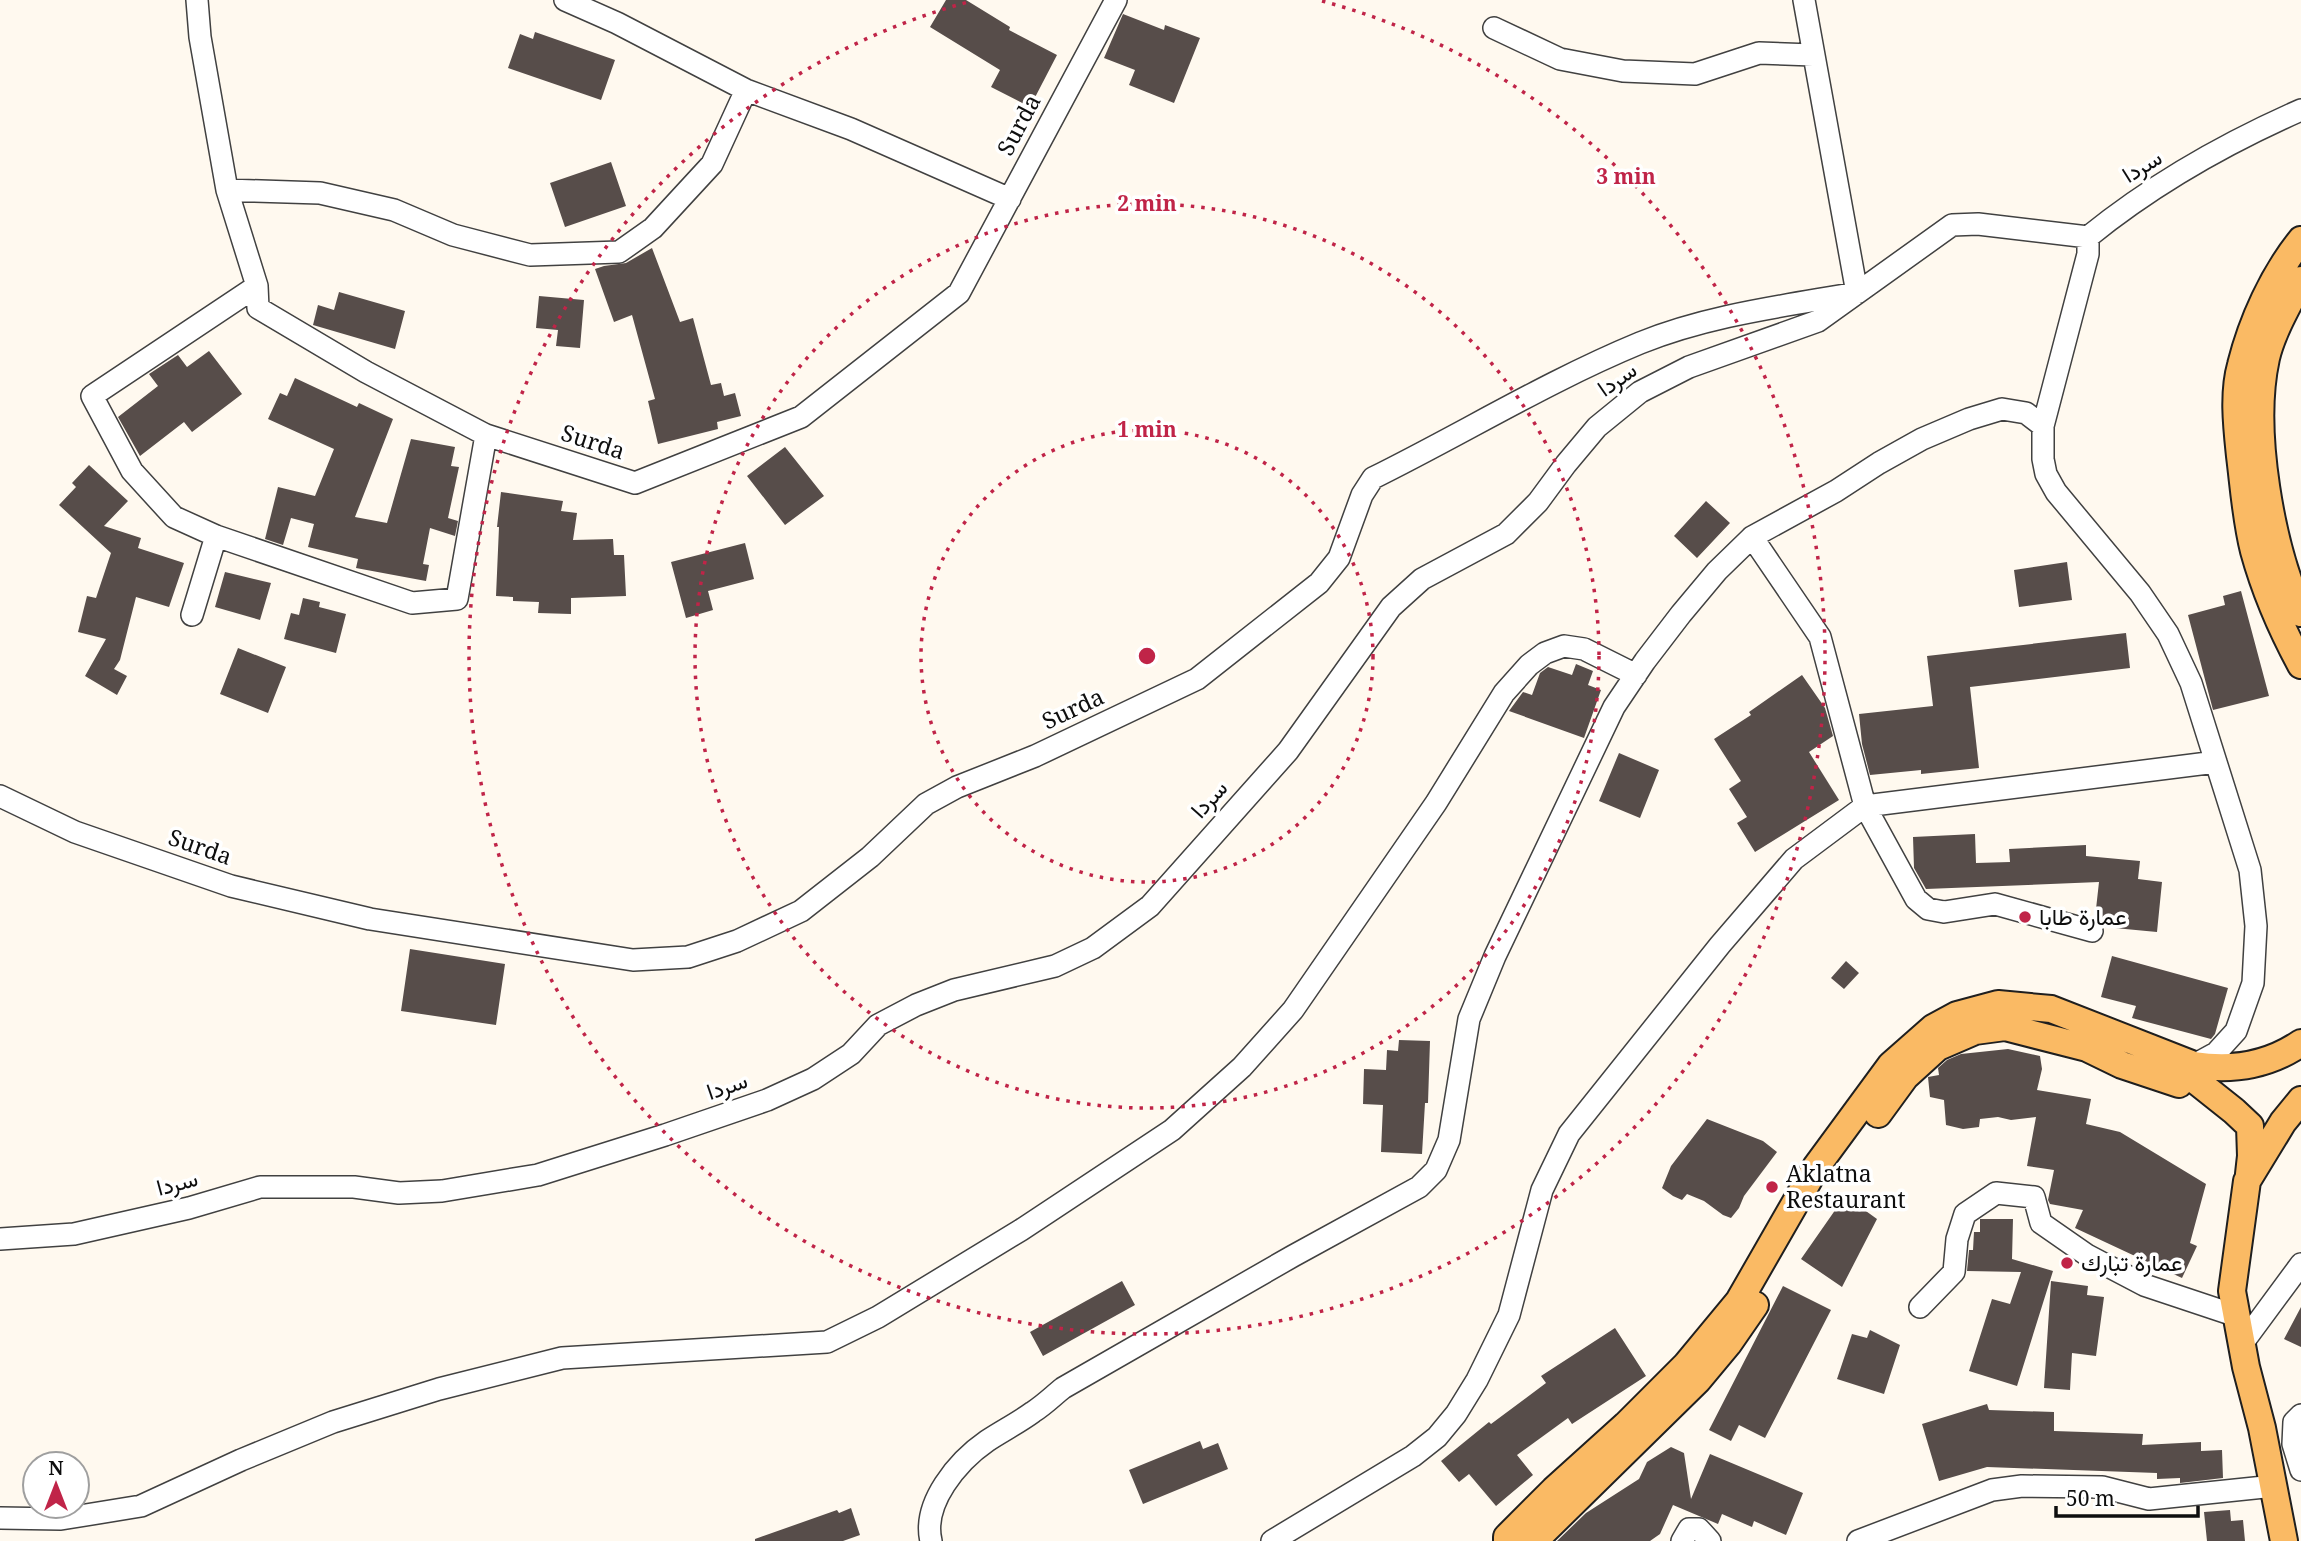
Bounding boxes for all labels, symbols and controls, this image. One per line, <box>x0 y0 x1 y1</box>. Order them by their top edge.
street label: Surda <box>989 88 1048 161</box>
street label: سردا <box>2115 141 2168 190</box>
text: 3 min <box>1596 162 1656 190</box>
text: 2 min <box>1117 189 1177 217</box>
street label: سردا <box>1590 353 1643 403</box>
text: 1 min <box>1117 415 1177 443</box>
street label: Surda <box>557 416 629 466</box>
centre of rings <box>1135 644 1159 668</box>
street label: Surda <box>1036 680 1109 736</box>
street label: سردا <box>1182 772 1234 824</box>
street label: Surda <box>164 820 236 872</box>
place label: عمارة طابا <box>2039 900 2127 932</box>
marker: عمارة طابا <box>2017 909 2033 925</box>
street label: سردا <box>702 1063 752 1107</box>
place label: Aklatna Restaurant <box>1786 1157 1906 1215</box>
street label: سردا <box>153 1161 201 1203</box>
marker: Aklatna Restaurant <box>1764 1179 1780 1195</box>
place label: عمارة تبارك <box>2081 1246 2183 1278</box>
marker: عمارة تبارك <box>2059 1255 2075 1271</box>
north arrow <box>21 1450 91 1520</box>
text: N <box>49 1455 64 1481</box>
scale bar <box>2056 1474 2198 1518</box>
text: 50 m <box>2066 1484 2115 1512</box>

